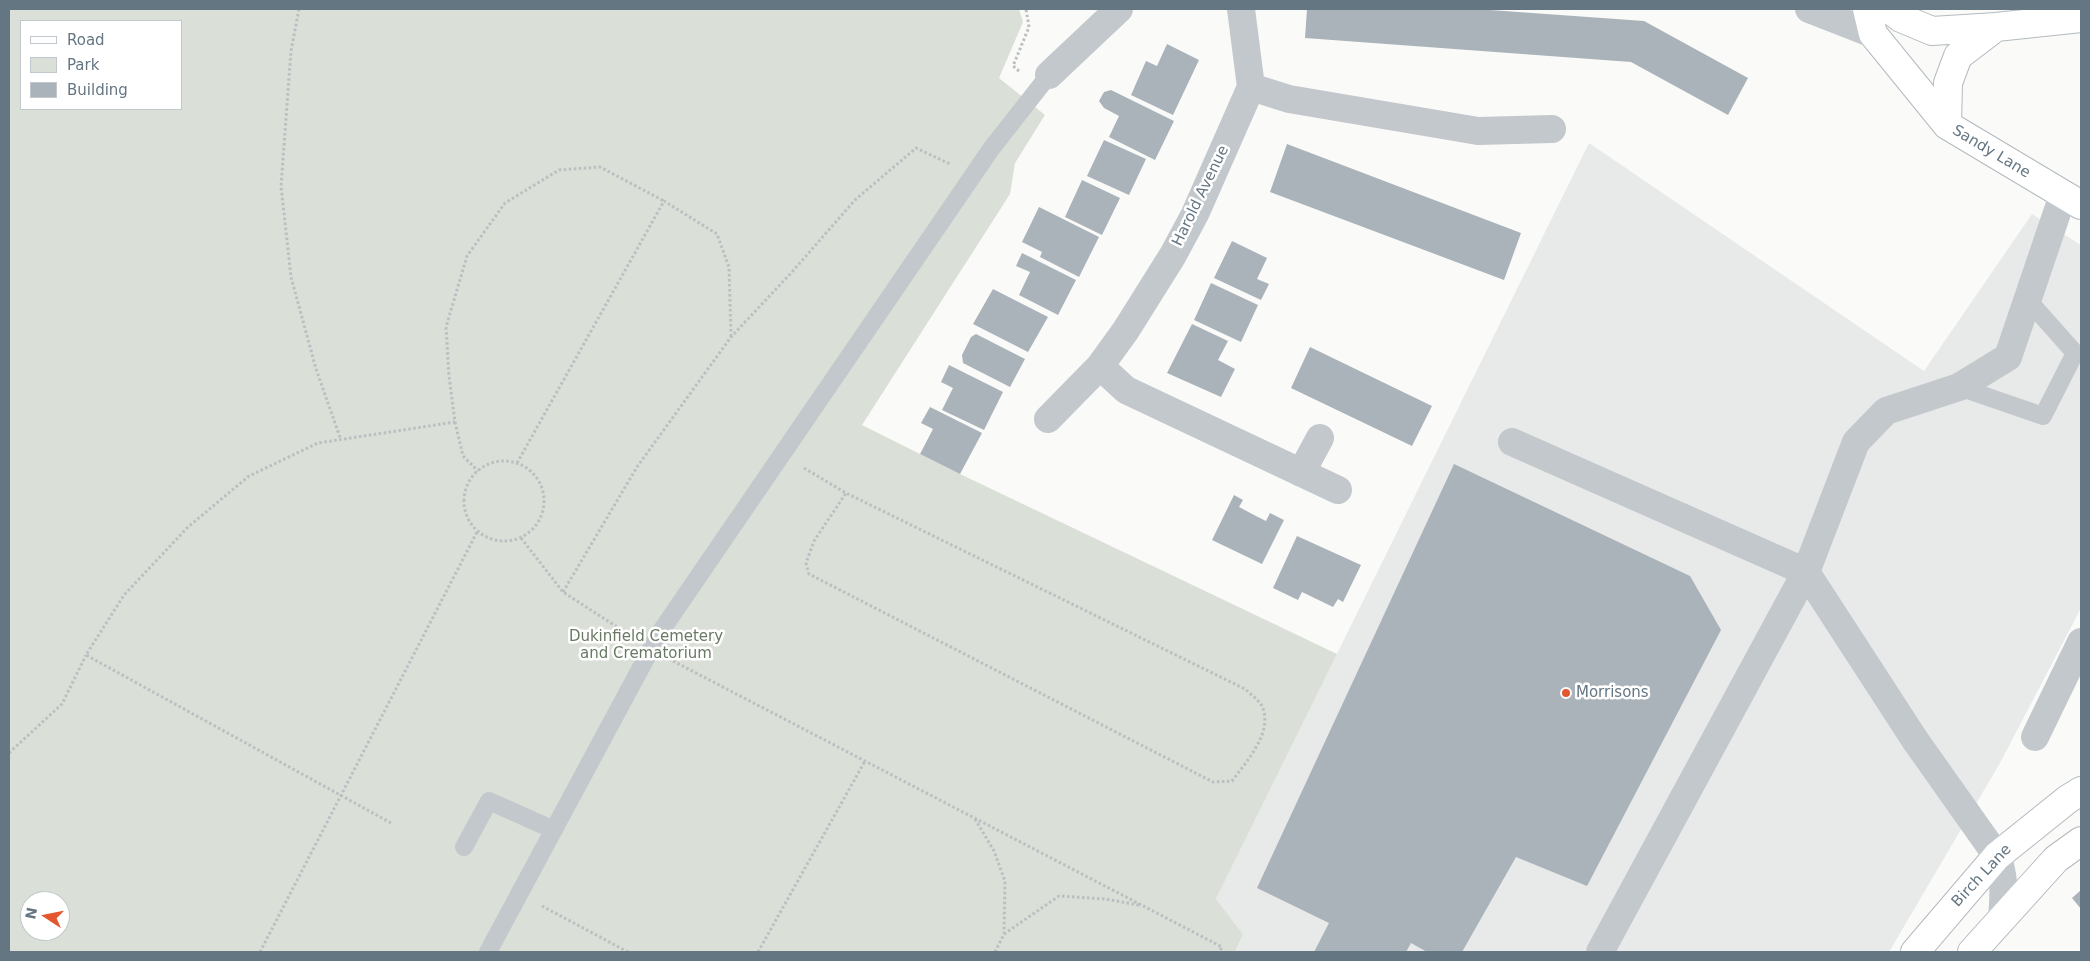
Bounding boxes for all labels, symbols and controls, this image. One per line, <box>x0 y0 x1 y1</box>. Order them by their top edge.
legend <box>20 20 182 110</box>
text: Road <box>67 31 105 49</box>
text: Park <box>67 56 99 74</box>
text: Building <box>67 81 128 99</box>
street label: Sandy Lane <box>1949 122 2033 182</box>
street label: Harold Avenue <box>1169 143 1233 249</box>
park label: Dukinfield Cemetery and Crematorium <box>569 628 723 663</box>
place label: Morrisons <box>1576 684 1649 702</box>
marker: Morrisons <box>1560 687 1572 699</box>
street label: Birch Lane <box>1948 841 2016 911</box>
north arrow <box>20 891 70 941</box>
text: N <box>22 906 40 921</box>

